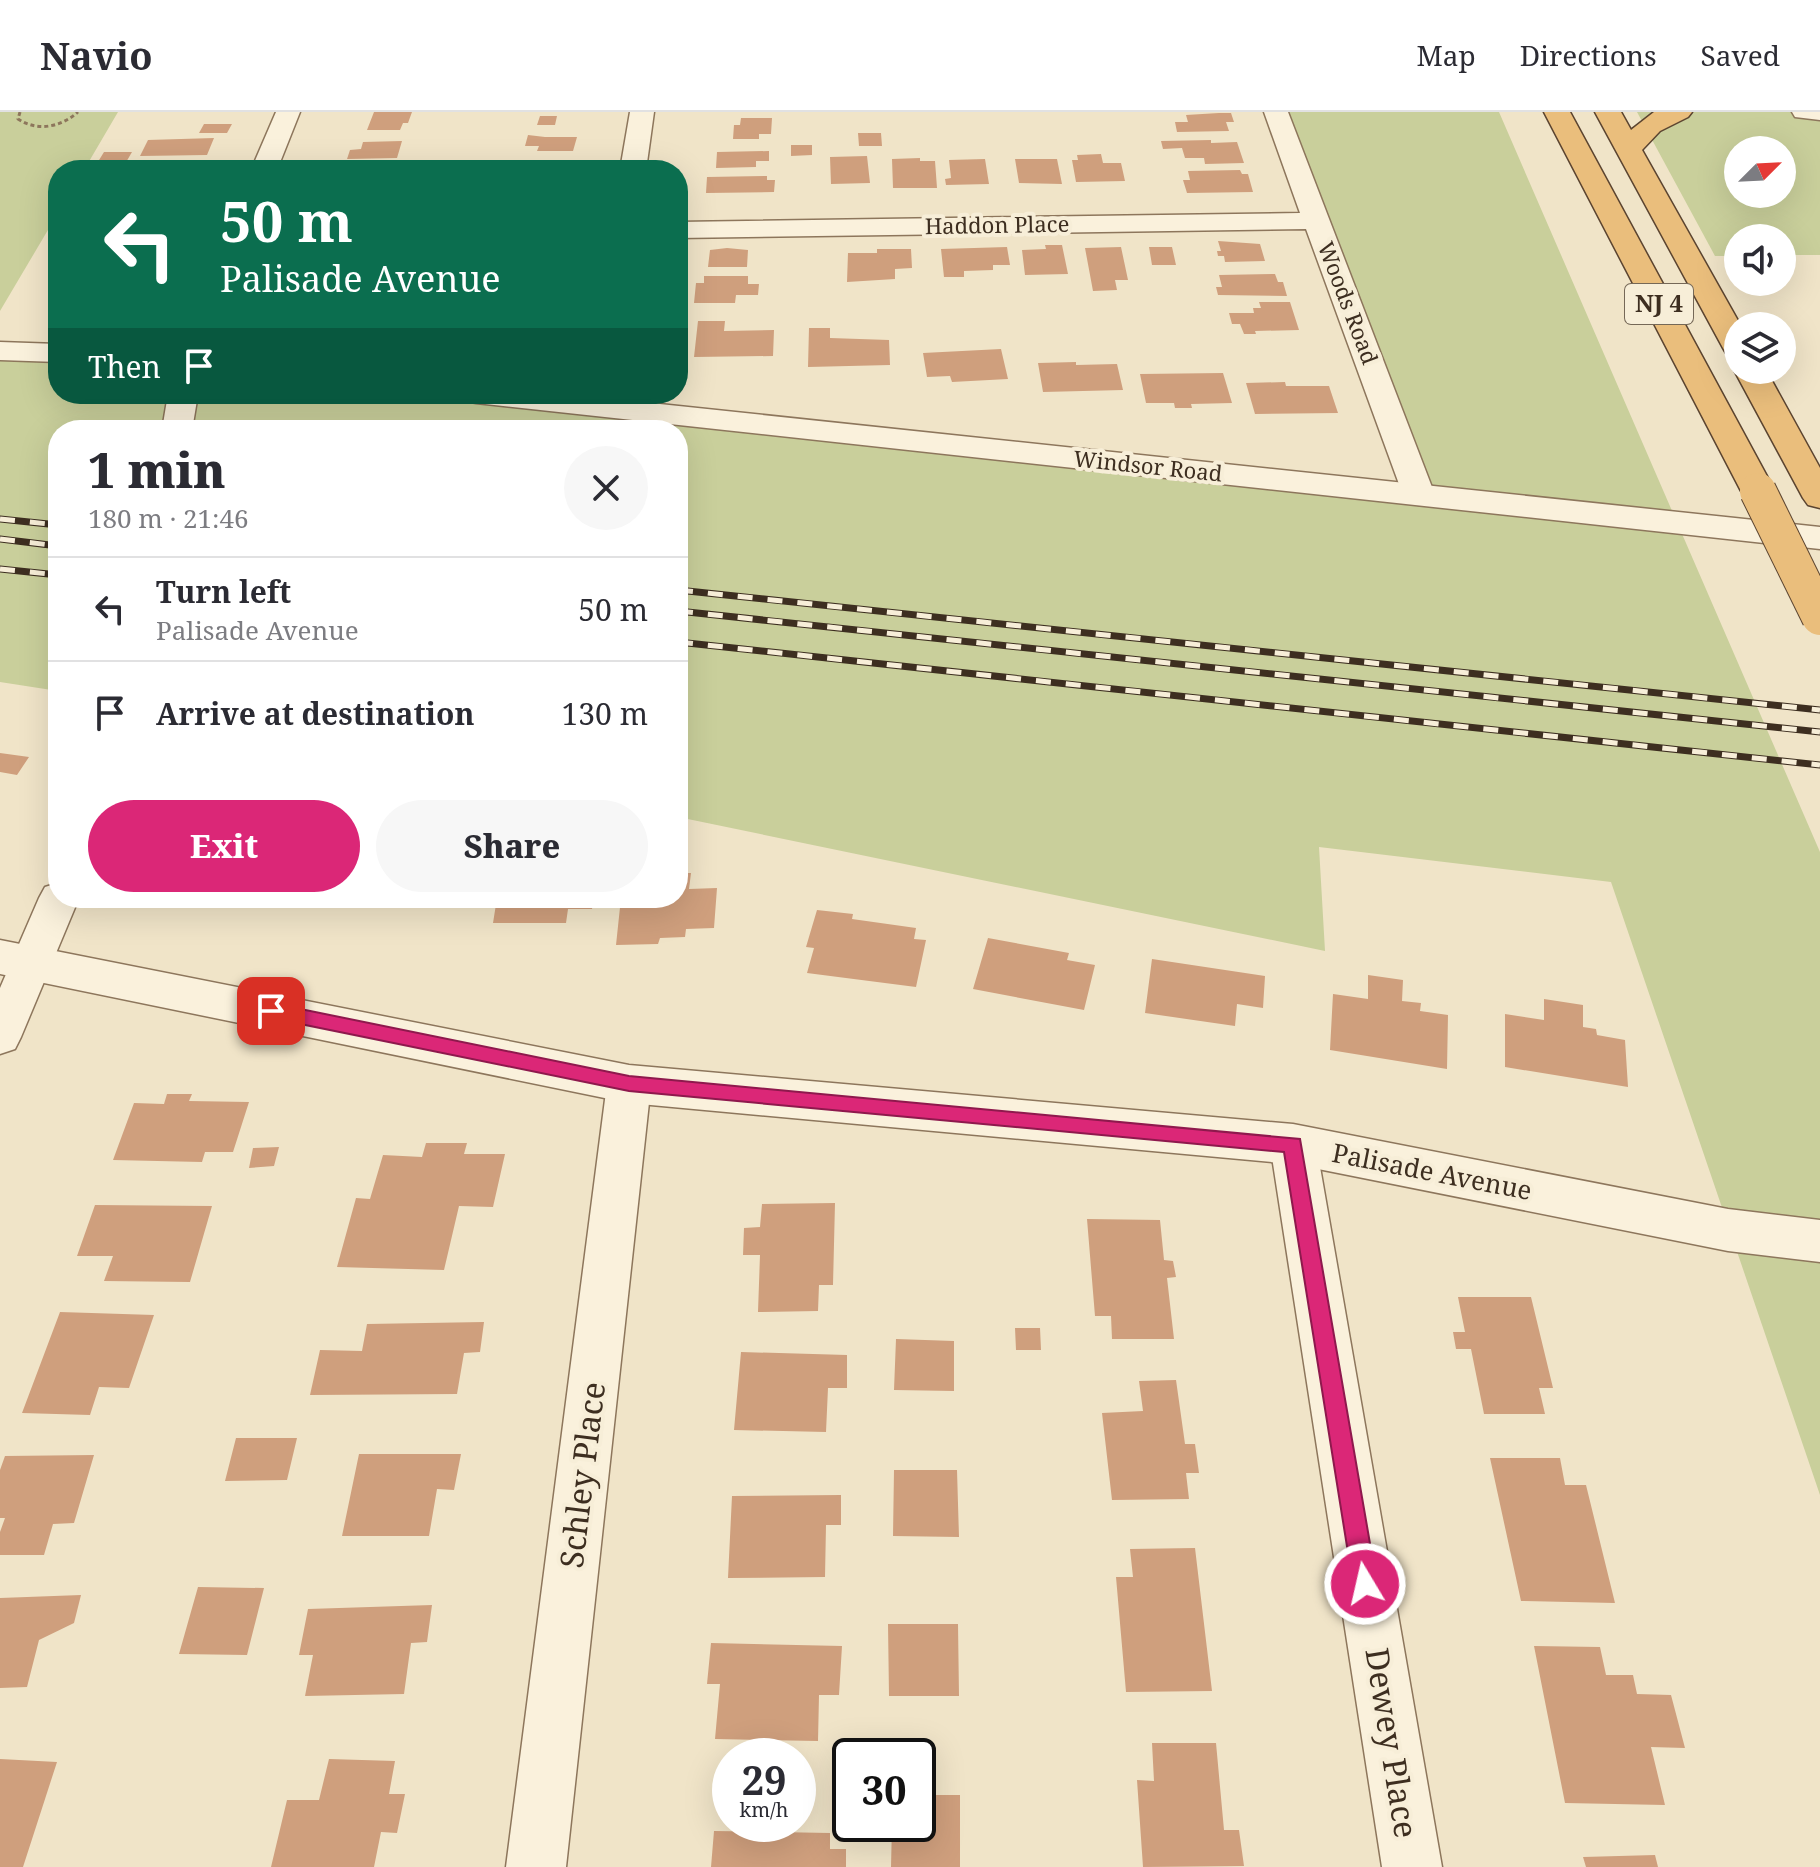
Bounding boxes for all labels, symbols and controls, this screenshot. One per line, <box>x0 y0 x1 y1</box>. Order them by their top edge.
text: Navio <box>40 29 152 81</box>
text: Map <box>1416 36 1476 74</box>
text: Directions <box>1520 36 1657 74</box>
text: Saved <box>1701 36 1780 74</box>
north arrow <box>1724 136 1796 208</box>
map controls <box>1724 136 1796 384</box>
text: 50 m <box>220 182 353 258</box>
icon: left <box>88 192 192 296</box>
street label: Haddon Place <box>924 208 1070 240</box>
button: sound <box>1724 224 1796 296</box>
street label: Woods Road <box>1312 237 1386 369</box>
text: Palisade Avenue <box>220 254 501 303</box>
road number: NJ 4 <box>1625 284 1693 324</box>
button: layers <box>1724 312 1796 384</box>
icon: arrive <box>177 344 221 388</box>
text: Then <box>88 346 161 387</box>
text: 1 min <box>88 437 226 502</box>
street label: Windsor Road <box>1072 442 1224 488</box>
button: close <box>564 446 648 530</box>
text: 180 m · 21:46 <box>88 500 249 536</box>
text: Turn left <box>156 571 291 612</box>
icon: left <box>88 587 132 631</box>
text: 50 m <box>578 589 648 630</box>
text: Palisade Avenue <box>156 612 359 648</box>
icon: arrive <box>88 691 132 735</box>
text: Arrive at destination <box>156 693 475 734</box>
text: 130 m <box>562 693 648 734</box>
button: Exit <box>88 800 360 892</box>
button: Share <box>376 800 648 892</box>
pin <box>237 977 305 1045</box>
icon: arrive <box>249 989 293 1033</box>
street label: Palisade Avenue <box>1329 1134 1535 1208</box>
street label: Schley Place <box>549 1379 614 1570</box>
position arrow <box>1323 1542 1407 1626</box>
street label: Dewey Place <box>1356 1645 1429 1841</box>
speed limit sign: 30 <box>832 1738 936 1842</box>
text: 29 <box>741 1752 787 1807</box>
text: km/h <box>739 1796 789 1823</box>

